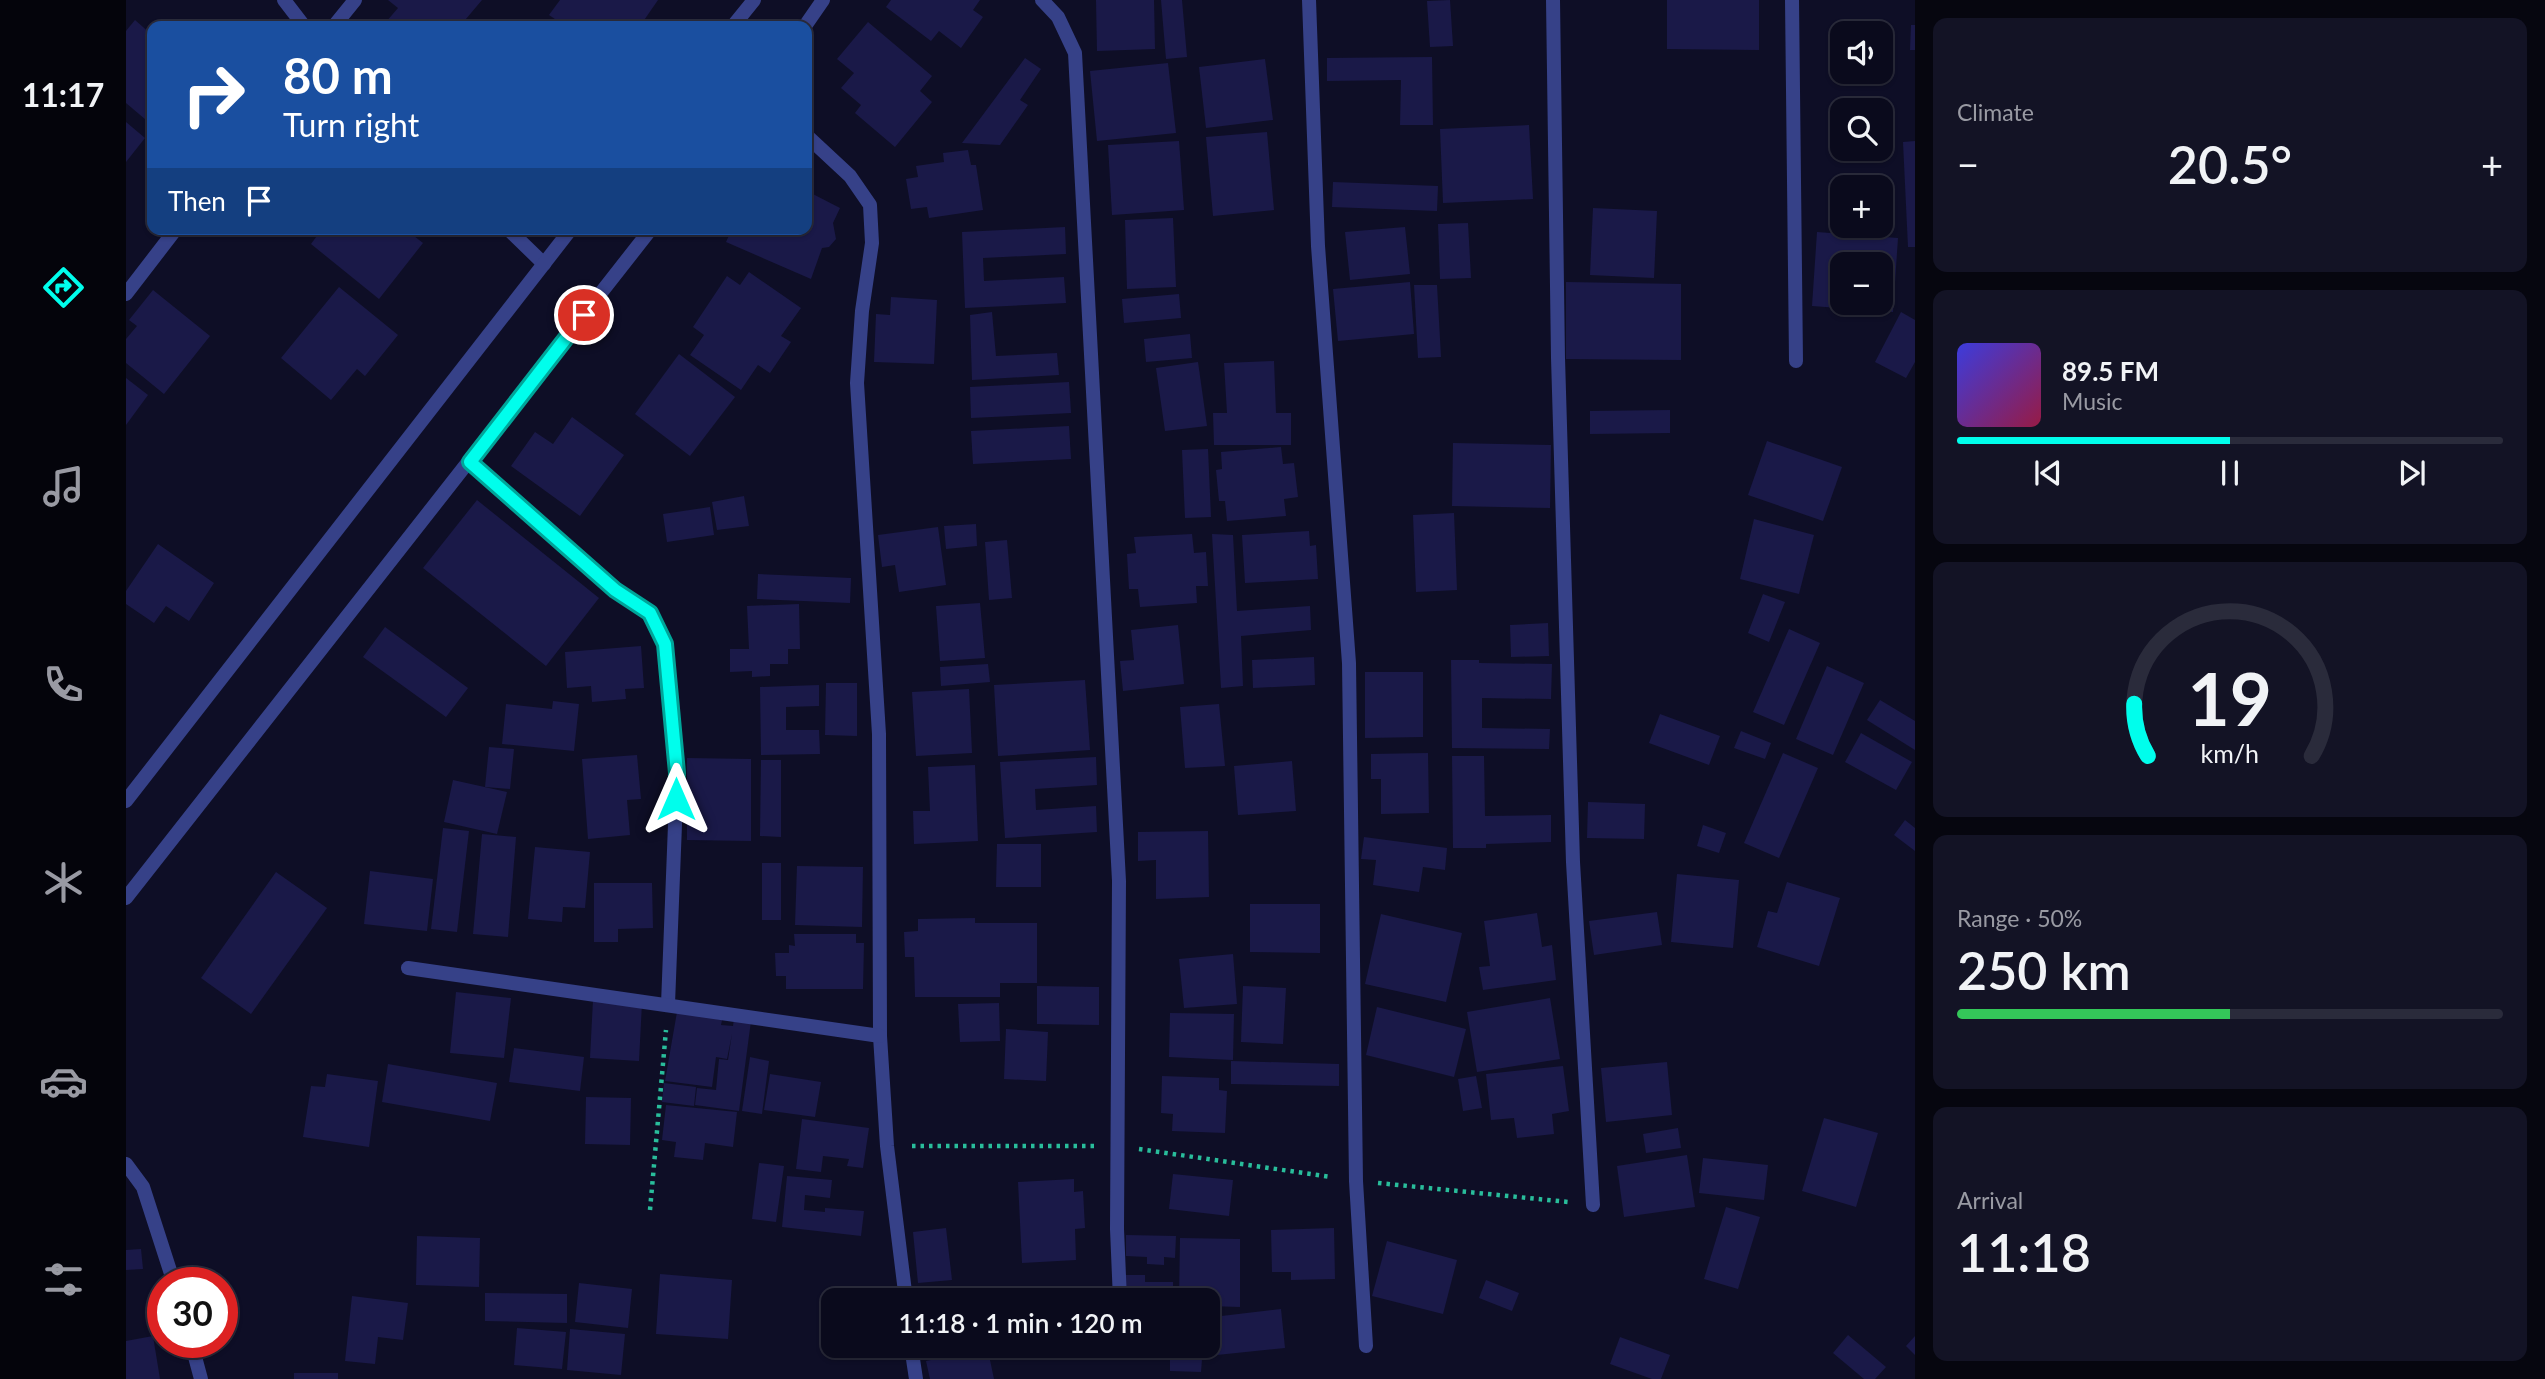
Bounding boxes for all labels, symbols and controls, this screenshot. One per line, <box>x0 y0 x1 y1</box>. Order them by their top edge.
map controls <box>1830 21 1893 315</box>
button: sound <box>1830 21 1893 84</box>
text: 80 m <box>283 46 393 104</box>
icon: right <box>168 49 259 140</box>
text: 11:17 <box>22 75 104 114</box>
button: search <box>1830 98 1893 161</box>
text: Climate <box>1957 98 2034 126</box>
text: Turn right <box>283 105 419 144</box>
text: 20.5° <box>2168 133 2292 195</box>
text: − <box>1957 141 1979 187</box>
text: + <box>2481 141 2503 187</box>
button: + <box>1830 175 1893 238</box>
icon: arrive <box>240 182 278 220</box>
text: Then <box>168 185 226 217</box>
button: − <box>1830 252 1893 315</box>
icon: directions <box>39 263 88 312</box>
pin <box>554 285 614 345</box>
icon: arrive <box>565 296 603 334</box>
text: 89.5 FM <box>2062 355 2159 387</box>
text: Music <box>2062 387 2122 415</box>
icon: previous <box>2029 454 2067 492</box>
icon: pause <box>2211 454 2249 492</box>
icon: next <box>2393 454 2431 492</box>
icon: music <box>39 462 88 511</box>
text: 19 <box>2188 654 2272 742</box>
icon: phone <box>39 660 88 709</box>
text: km/h <box>2201 737 2259 767</box>
position arrow <box>639 762 713 836</box>
icon: climate <box>39 858 88 907</box>
text: Range · 50% <box>1957 904 2082 932</box>
text: 250 km <box>1957 939 2131 1001</box>
icon: car <box>39 1057 88 1106</box>
text: Arrival <box>1957 1186 2023 1214</box>
text: 11:18 <box>1957 1221 2091 1283</box>
icon: filters <box>39 1255 88 1304</box>
speed limit sign: 30 <box>147 1267 238 1358</box>
text: 11:18 · 1 min · 120 m <box>898 1307 1143 1339</box>

